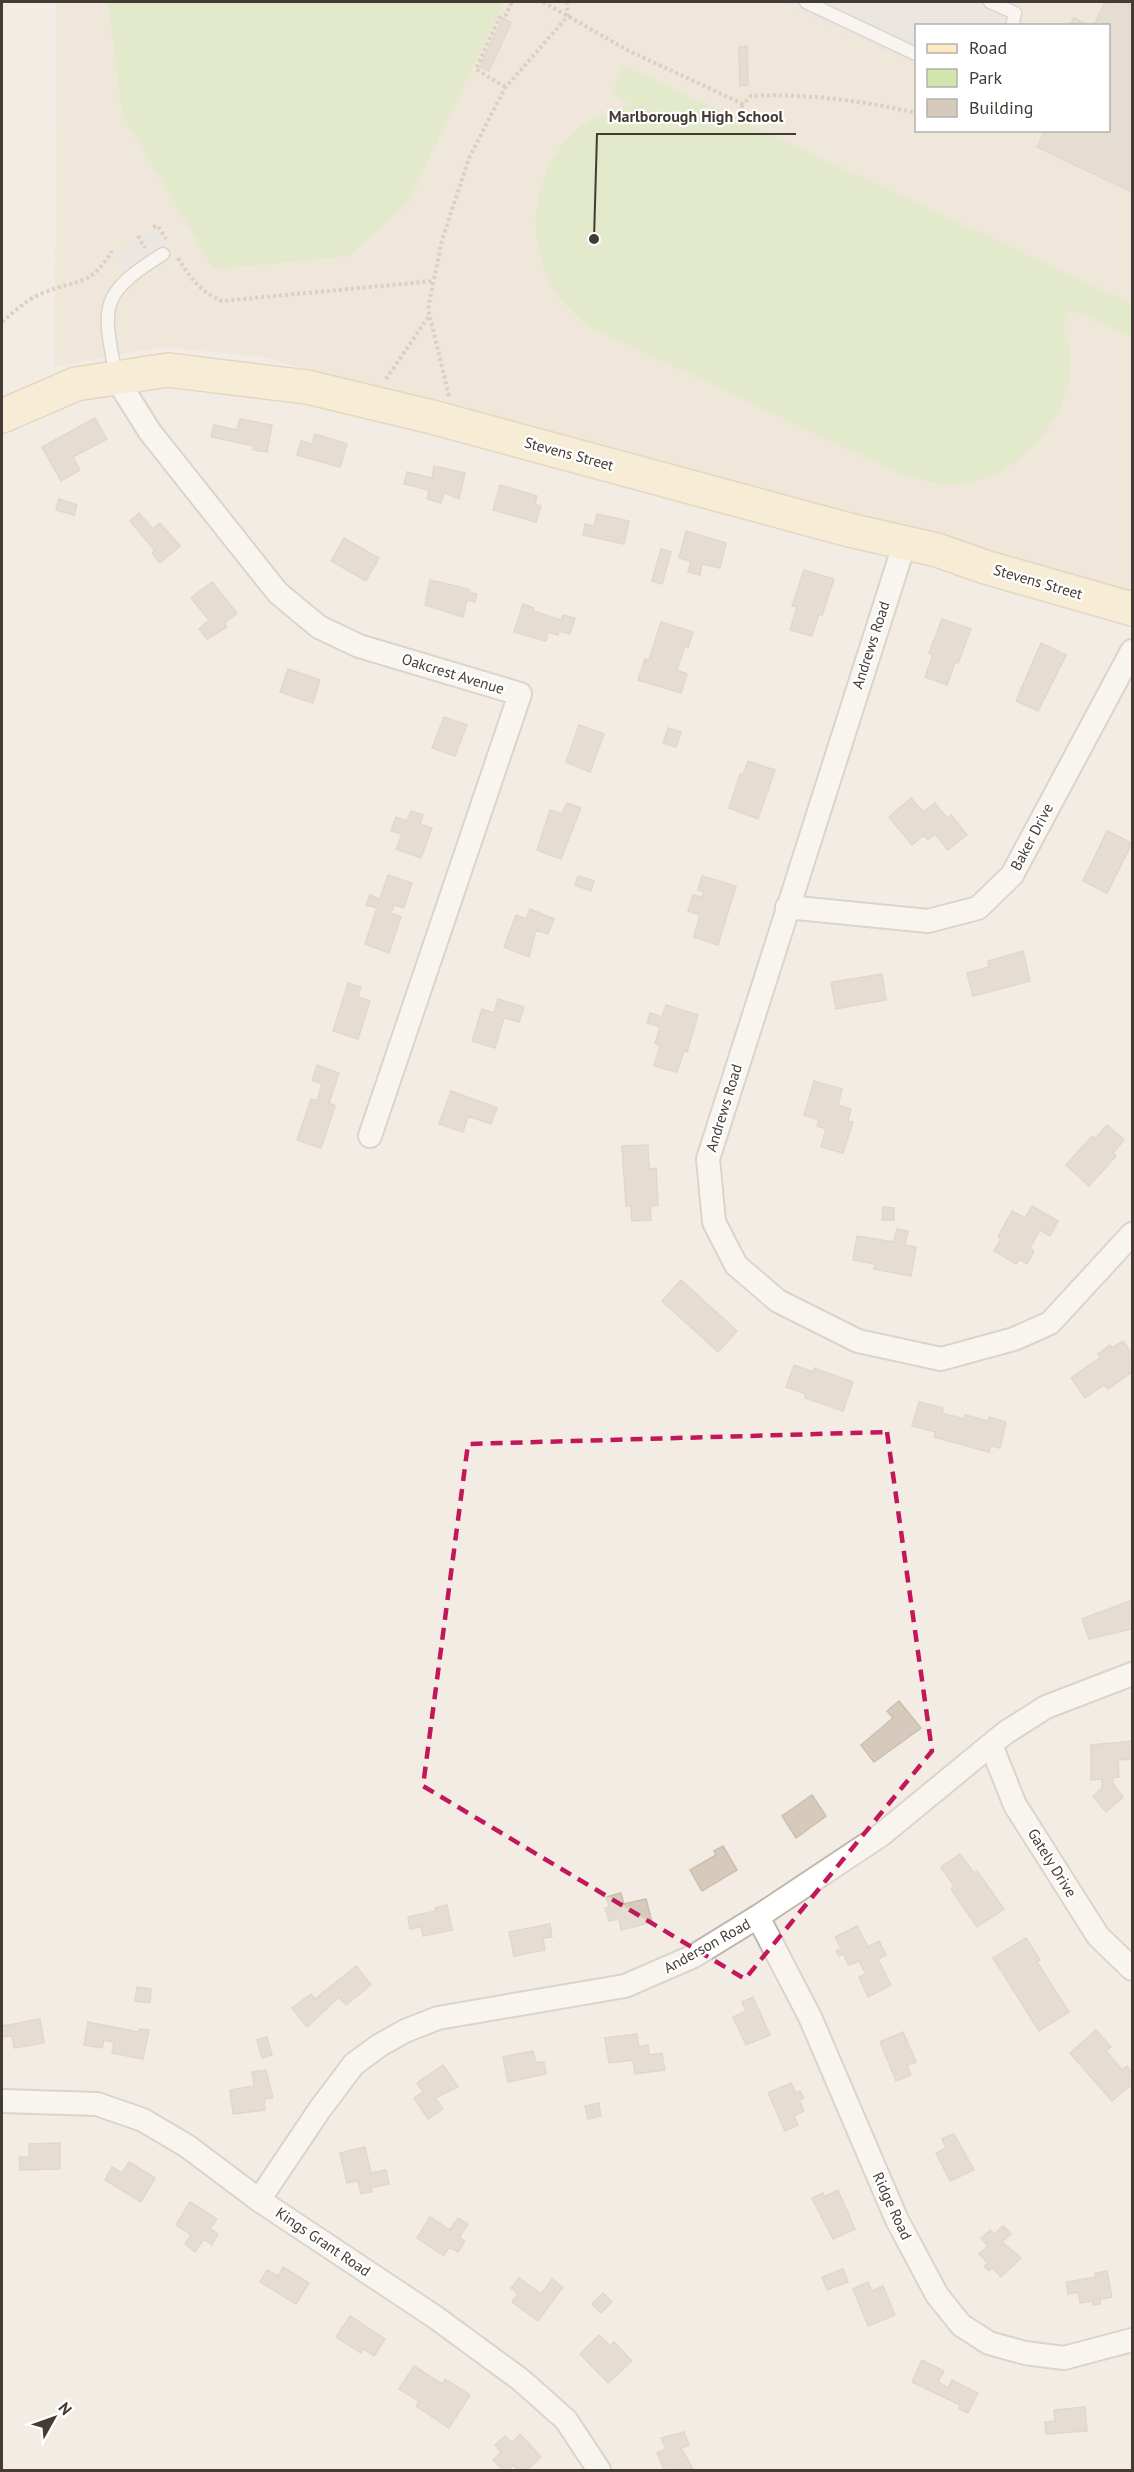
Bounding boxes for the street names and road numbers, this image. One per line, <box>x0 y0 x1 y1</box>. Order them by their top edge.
street label: Stevens Street <box>522 432 616 475</box>
street label: Stevens Street <box>991 560 1085 603</box>
street label: Andrews Road <box>847 599 894 691</box>
street label: Oakcrest Avenue <box>400 649 507 698</box>
street label: Baker Drive <box>1006 800 1057 874</box>
street label: Andrews Road <box>701 1062 746 1154</box>
street label: Gately Drive <box>1024 1825 1081 1901</box>
street label: Anderson Road <box>660 1914 753 1977</box>
street label: Ridge Road <box>869 2169 916 2243</box>
street label: Kings Grant Road <box>272 2203 374 2280</box>

